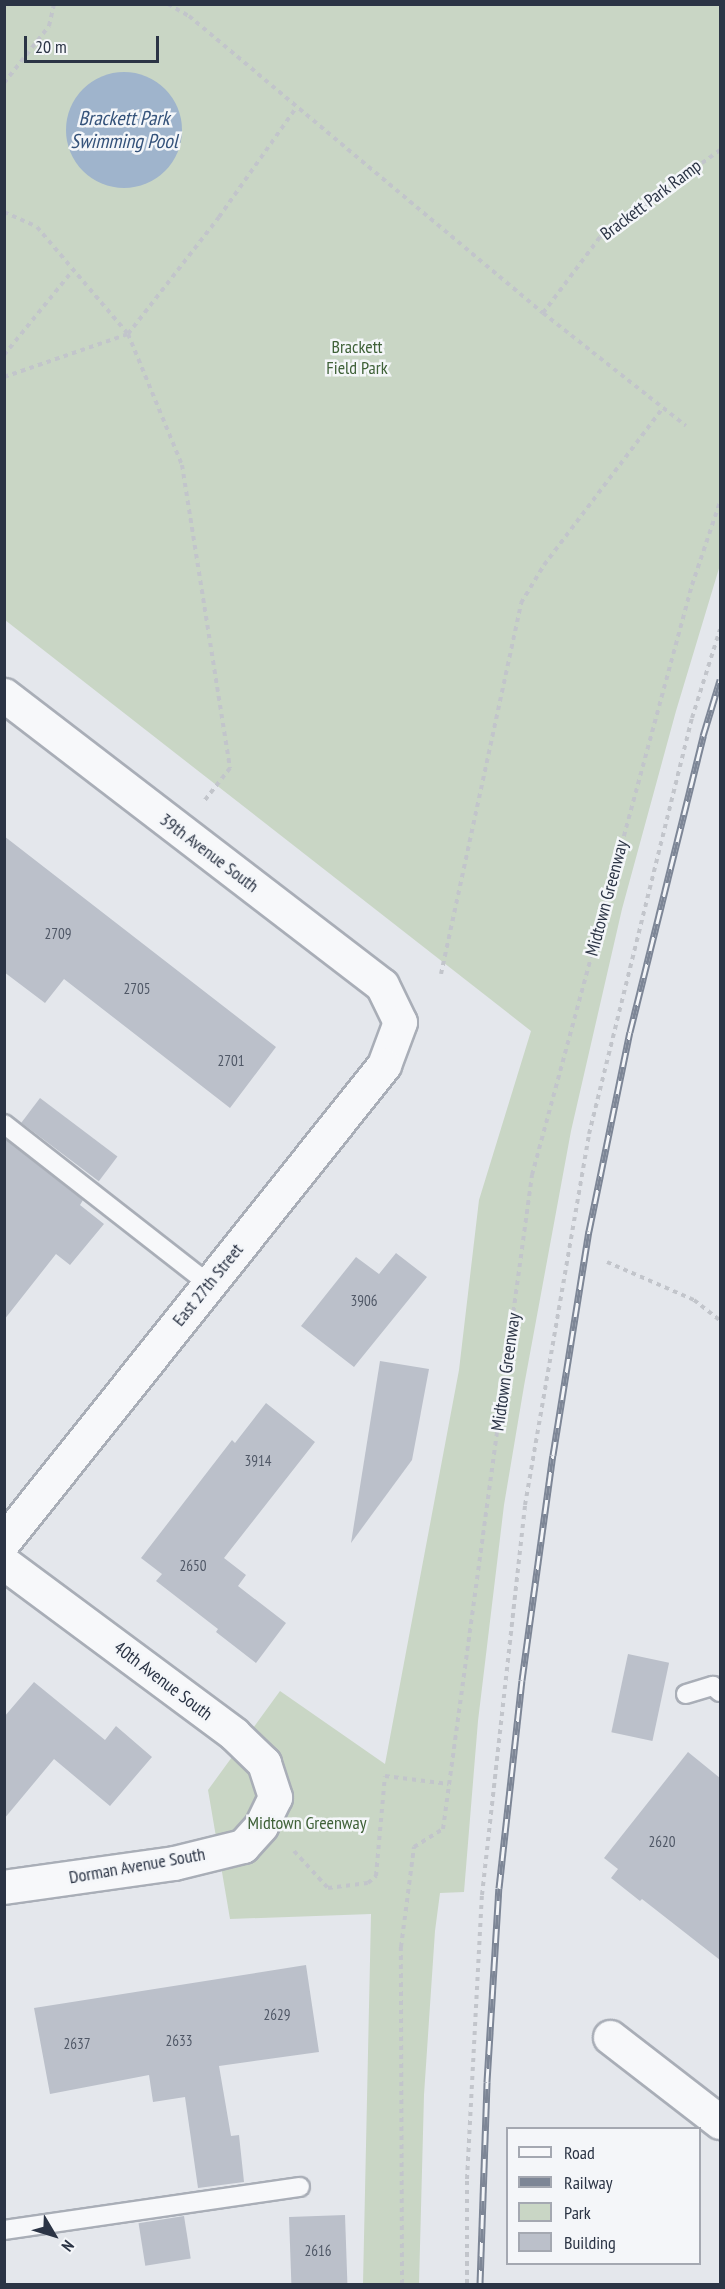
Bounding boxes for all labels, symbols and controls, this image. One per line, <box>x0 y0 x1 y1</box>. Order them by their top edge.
scale bar <box>27 24 162 62</box>
text: 20 m <box>35 35 67 58</box>
water label: Brackett Park Swimming Pool <box>70 107 178 154</box>
street label: Brackett Park Ramp <box>596 155 706 245</box>
park label: Brackett Field Park <box>326 337 388 380</box>
street label: 39th Avenue South <box>155 809 263 897</box>
street label: Midtown Greenway <box>581 838 633 958</box>
house number: 2709 <box>45 925 71 943</box>
house number: 2705 <box>124 980 150 998</box>
house number: 2701 <box>218 1052 244 1070</box>
street label: East 27th Street <box>168 1239 248 1331</box>
house number: 3906 <box>351 1292 377 1310</box>
street label: Midtown Greenway <box>487 1312 525 1432</box>
house number: 3914 <box>245 1452 271 1470</box>
house number: 2650 <box>180 1557 206 1575</box>
street label: 40th Avenue South <box>109 1637 217 1725</box>
park label: Midtown Greenway <box>248 1812 366 1834</box>
house number: 2620 <box>649 1833 675 1851</box>
street label: Dorman Avenue South <box>67 1843 207 1889</box>
house number: 2629 <box>264 2006 290 2024</box>
house number: 2633 <box>166 2032 192 2050</box>
house number: 2637 <box>64 2035 90 2053</box>
legend <box>506 2127 701 2265</box>
text: Road <box>564 2141 595 2164</box>
text: Railway <box>564 2171 613 2194</box>
text: Park <box>564 2201 591 2224</box>
north arrow <box>24 2205 84 2265</box>
text: Building <box>564 2231 616 2254</box>
text: N <box>58 2237 79 2256</box>
house number: 2616 <box>305 2242 331 2260</box>

